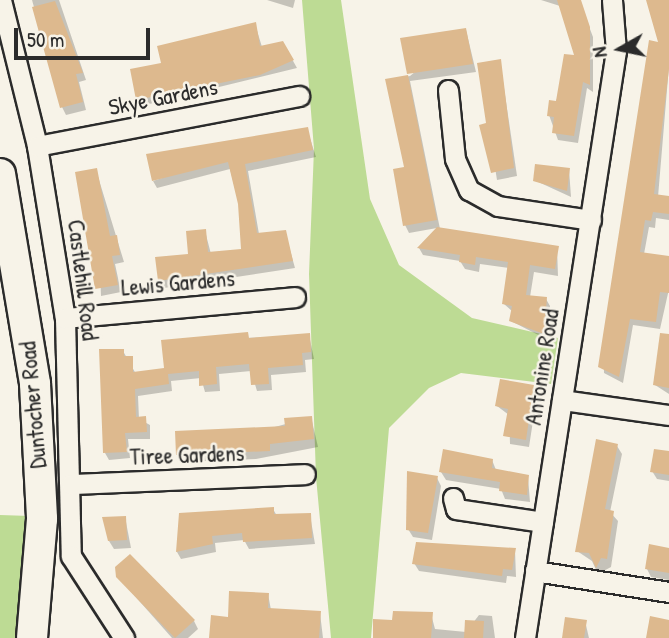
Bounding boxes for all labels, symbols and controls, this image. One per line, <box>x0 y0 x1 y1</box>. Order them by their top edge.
scale bar <box>18 14 154 58</box>
north arrow <box>585 14 655 84</box>
text: 50 m <box>27 25 64 54</box>
text: N <box>586 45 613 59</box>
street label: Skye Gardens <box>106 73 220 121</box>
street label: Castlehill Road <box>62 218 104 342</box>
street label: Lewis Gardens <box>120 264 236 302</box>
street label: Antonine Road <box>519 307 565 427</box>
street label: Duntocher Road <box>14 340 52 470</box>
street label: Tiree Gardens <box>129 439 245 471</box>

